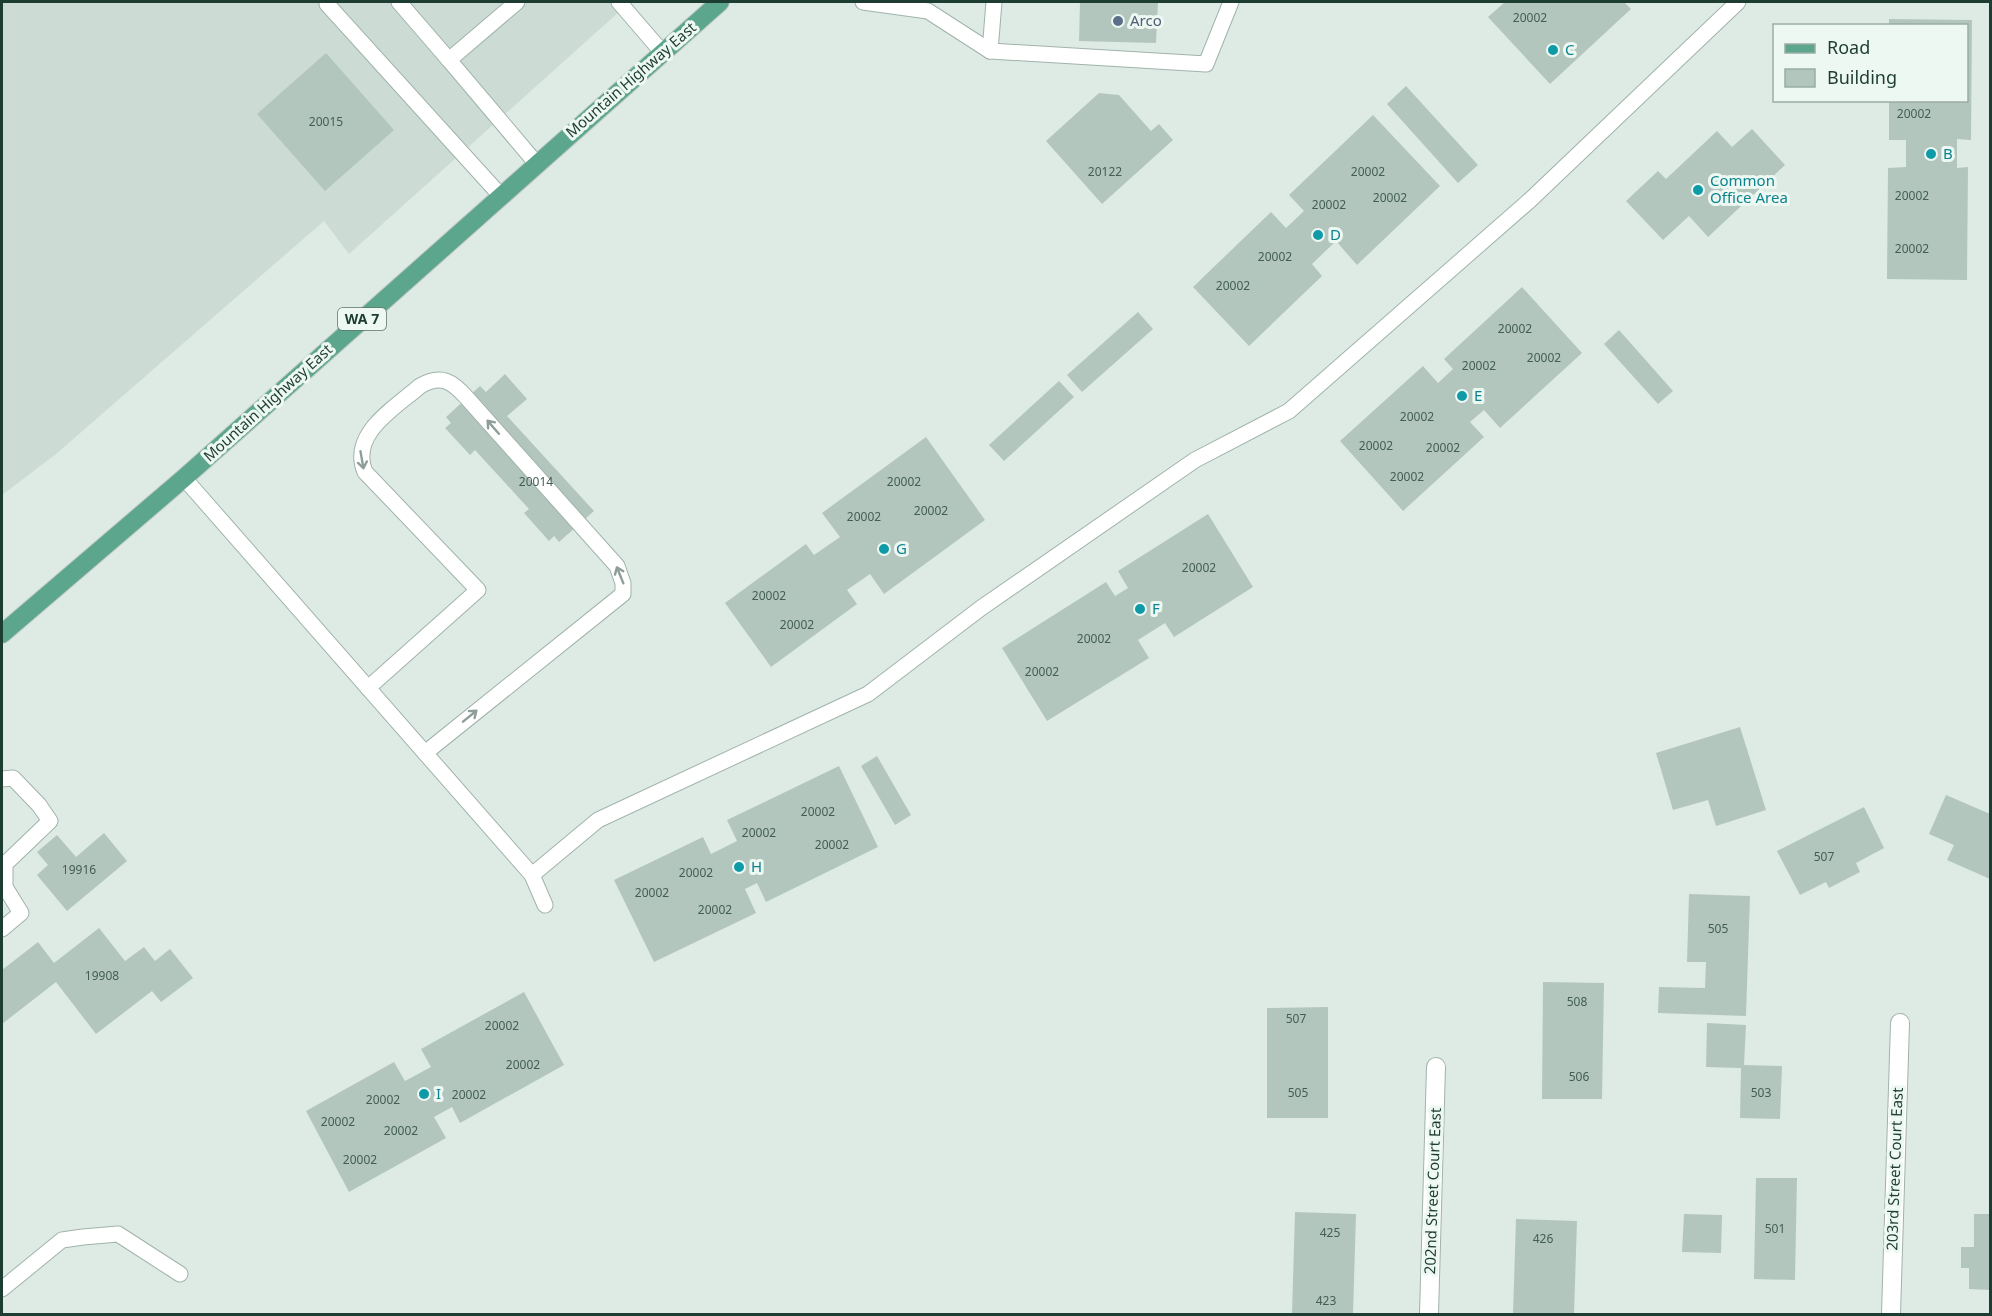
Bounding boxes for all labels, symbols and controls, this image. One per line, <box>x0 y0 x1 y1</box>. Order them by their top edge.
house number: 20002 <box>1513 9 1547 26</box>
place label: Arco <box>1130 10 1162 30</box>
marker: Arco <box>1111 14 1125 28</box>
street label: Mountain Highway East <box>561 17 700 141</box>
legend <box>1773 24 1968 102</box>
text: Road <box>1827 35 1870 59</box>
place label: C <box>1565 39 1575 59</box>
marker: C <box>1546 43 1560 57</box>
text: Building <box>1827 65 1897 89</box>
house number: 20002 <box>1897 105 1931 122</box>
house number: 20015 <box>309 113 343 130</box>
place label: B <box>1943 143 1953 163</box>
marker: B <box>1924 147 1938 161</box>
house number: 20122 <box>1088 163 1122 180</box>
house number: 20002 <box>1351 163 1385 180</box>
place label: Common Office Area <box>1710 170 1788 207</box>
marker: Common Office Area <box>1691 183 1705 197</box>
house number: 20002 <box>1895 187 1929 204</box>
house number: 20002 <box>1373 189 1407 206</box>
house number: 20002 <box>1312 196 1346 213</box>
place label: D <box>1330 224 1341 244</box>
marker: D <box>1311 228 1325 242</box>
house number: 20002 <box>1895 240 1929 257</box>
house number: 20002 <box>1258 248 1292 265</box>
house number: 20002 <box>1216 277 1250 294</box>
road number: WA 7 <box>338 308 386 330</box>
house number: 20002 <box>1498 320 1532 337</box>
street label: Mountain Highway East <box>199 339 336 465</box>
house number: 20002 <box>1527 349 1561 366</box>
house number: 20002 <box>1462 357 1496 374</box>
place label: E <box>1474 385 1482 405</box>
marker: E <box>1455 389 1469 403</box>
house number: 20002 <box>1400 408 1434 425</box>
one-way arrow <box>486 420 500 435</box>
house number: 20002 <box>1359 437 1393 454</box>
house number: 20002 <box>1426 439 1460 456</box>
one-way arrow <box>357 450 368 469</box>
house number: 20002 <box>1390 468 1424 485</box>
house number: 20014 <box>519 473 553 490</box>
house number: 20002 <box>887 473 921 490</box>
house number: 20002 <box>914 502 948 519</box>
house number: 20002 <box>847 508 881 525</box>
place label: G <box>896 538 907 558</box>
marker: G <box>877 542 891 556</box>
house number: 20002 <box>1182 559 1216 576</box>
one-way arrow <box>613 566 624 584</box>
house number: 20002 <box>752 587 786 604</box>
place label: F <box>1152 598 1160 618</box>
marker: F <box>1133 602 1147 616</box>
house number: 20002 <box>780 616 814 633</box>
house number: 20002 <box>1077 630 1111 647</box>
house number: 20002 <box>1025 663 1059 680</box>
one-way arrow <box>462 710 478 723</box>
house number: 20002 <box>801 803 835 820</box>
house number: 20002 <box>742 824 776 841</box>
house number: 20002 <box>815 836 849 853</box>
house number: 507 <box>1814 848 1834 865</box>
place label: H <box>751 856 762 876</box>
marker: H <box>732 860 746 874</box>
house number: 19916 <box>62 861 96 878</box>
house number: 20002 <box>679 864 713 881</box>
house number: 20002 <box>635 884 669 901</box>
house number: 20002 <box>698 901 732 918</box>
house number: 505 <box>1708 920 1728 937</box>
house number: 19908 <box>85 967 119 984</box>
house number: 508 <box>1567 993 1587 1010</box>
house number: 507 <box>1286 1010 1306 1027</box>
house number: 20002 <box>485 1017 519 1034</box>
house number: 20002 <box>506 1056 540 1073</box>
house number: 506 <box>1569 1068 1589 1085</box>
place label: I <box>436 1083 441 1103</box>
house number: 505 <box>1288 1084 1308 1101</box>
house number: 503 <box>1751 1084 1771 1101</box>
house number: 20002 <box>452 1086 486 1103</box>
street label: 203rd Street Court East <box>1881 1086 1907 1251</box>
marker: I <box>417 1087 431 1101</box>
house number: 20002 <box>366 1091 400 1108</box>
street label: 202nd Street Court East <box>1419 1107 1445 1275</box>
house number: 20002 <box>321 1113 355 1130</box>
house number: 20002 <box>384 1122 418 1139</box>
house number: 20002 <box>343 1151 377 1168</box>
house number: 501 <box>1765 1220 1785 1237</box>
house number: 425 <box>1320 1224 1340 1241</box>
house number: 426 <box>1533 1230 1553 1247</box>
house number: 423 <box>1316 1292 1336 1309</box>

